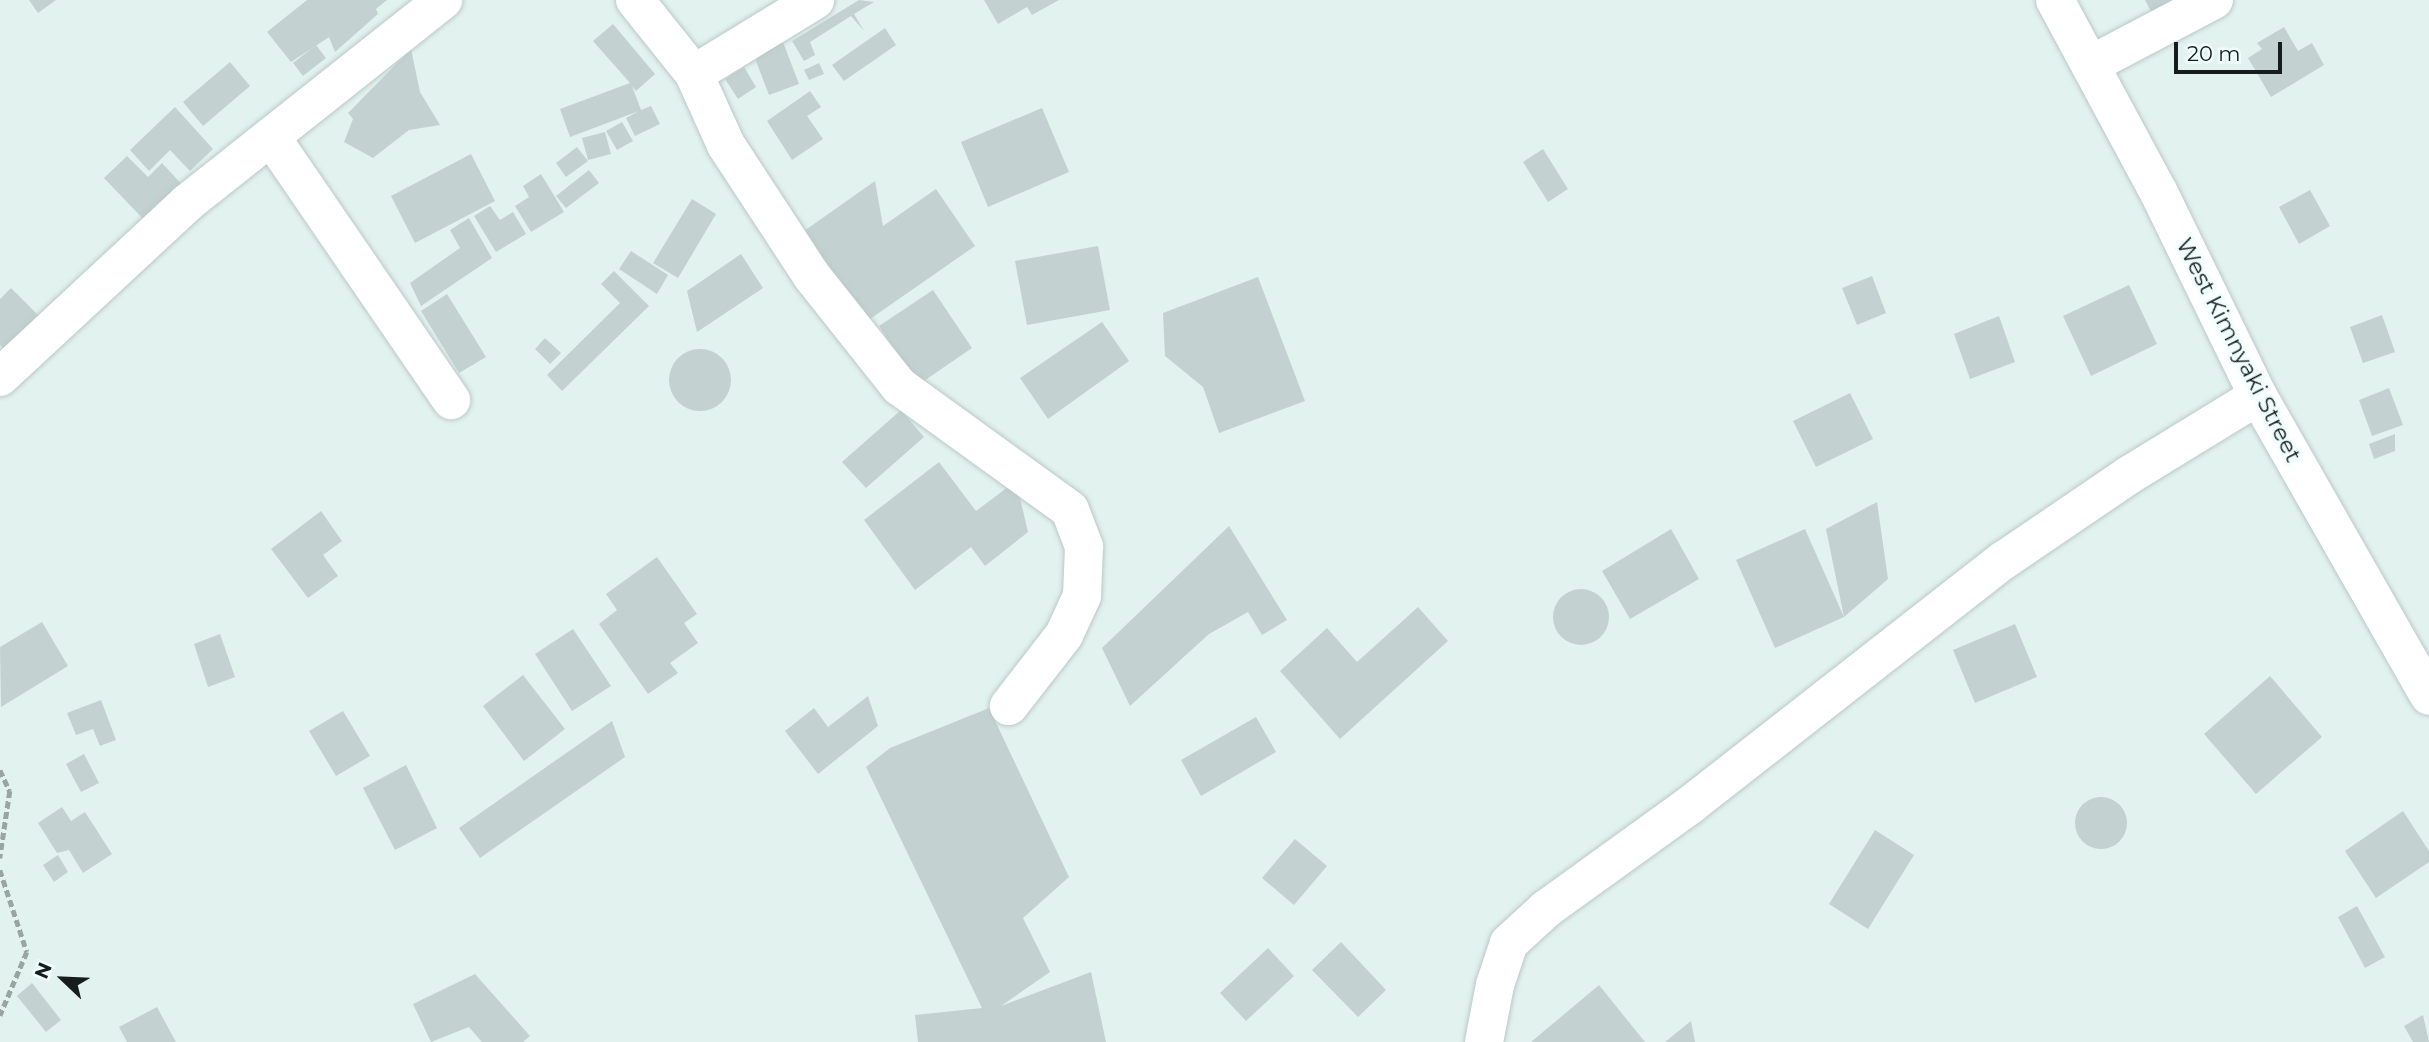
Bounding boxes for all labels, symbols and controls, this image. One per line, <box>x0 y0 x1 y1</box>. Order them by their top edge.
scale bar <box>2177 28 2286 72</box>
text: 20 m <box>2187 41 2241 66</box>
street label: West Kimnyaki Street <box>2170 233 2308 467</box>
north arrow <box>28 944 98 1014</box>
text: N <box>30 959 57 982</box>

